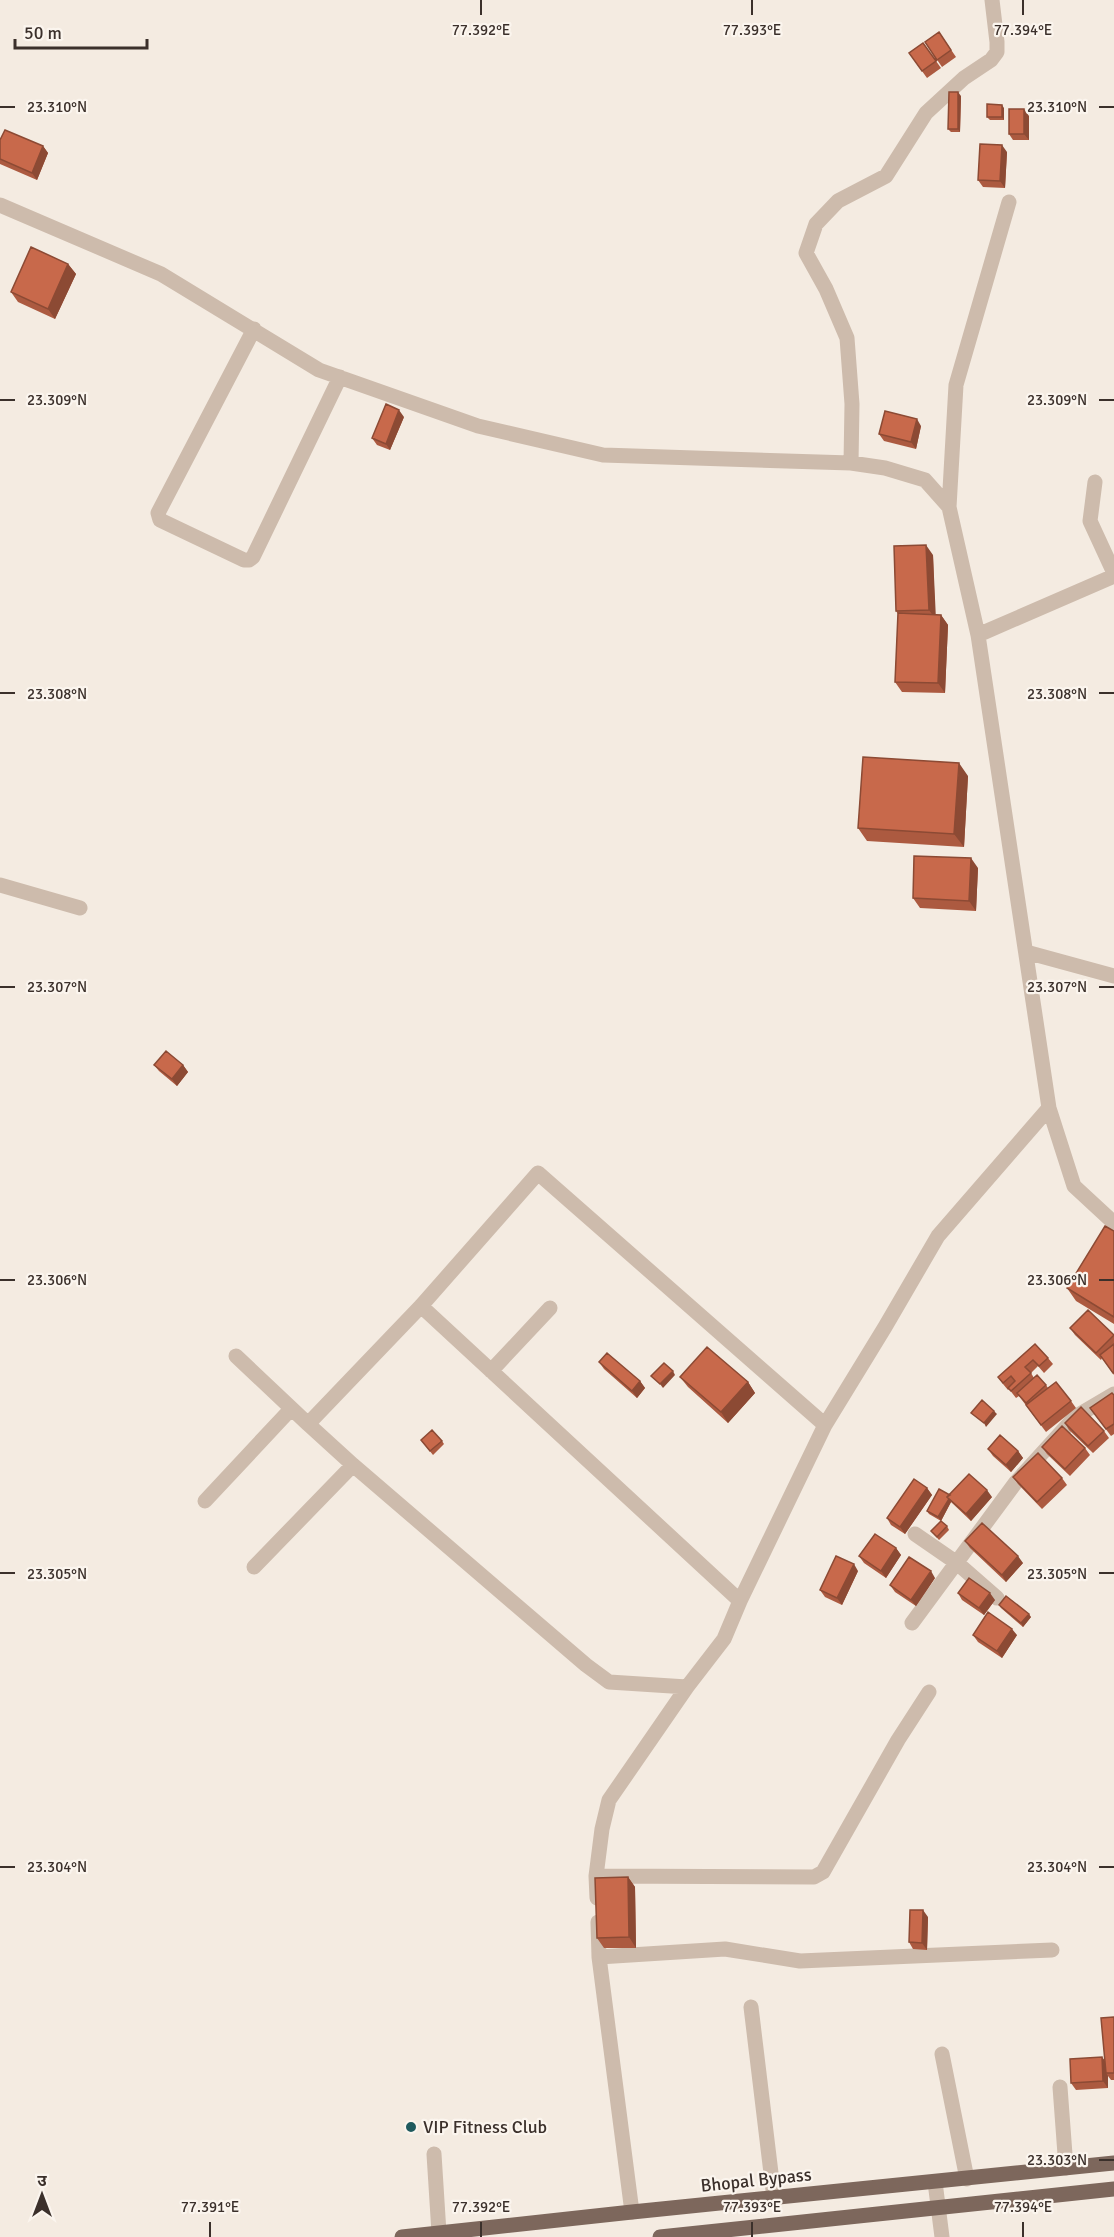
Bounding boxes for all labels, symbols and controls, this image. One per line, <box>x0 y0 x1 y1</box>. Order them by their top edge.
scale bar <box>15 12 147 50</box>
text: 77.392°E <box>452 21 510 39</box>
text: 77.393°E <box>723 21 781 39</box>
text: 77.394°E <box>994 21 1052 39</box>
text: 50 m <box>24 22 62 44</box>
text: 23.310°N <box>27 98 87 116</box>
text: 23.310°N <box>1027 98 1087 116</box>
text: 23.309°N <box>27 391 87 409</box>
text: 23.309°N <box>1027 391 1087 409</box>
text: 23.308°N <box>27 685 87 703</box>
text: 23.308°N <box>1027 685 1087 703</box>
text: 23.307°N <box>27 978 87 996</box>
text: 23.307°N <box>1027 978 1087 996</box>
text: 23.306°N <box>27 1271 87 1289</box>
text: 23.306°N <box>1027 1271 1087 1289</box>
text: 23.305°N <box>27 1565 87 1583</box>
text: 23.305°N <box>1027 1565 1087 1583</box>
text: 23.304°N <box>27 1858 87 1876</box>
text: 23.304°N <box>1027 1858 1087 1876</box>
place label: VIP Fitness Club <box>423 2116 547 2138</box>
marker: VIP Fitness Club <box>404 2120 418 2134</box>
text: 23.303°N <box>1027 2151 1087 2169</box>
street label: Bhopal Bypass <box>699 2163 813 2197</box>
north arrow <box>12 2165 72 2225</box>
text: उ <box>37 2171 47 2191</box>
text: 77.391°E <box>181 2198 239 2216</box>
text: 77.392°E <box>452 2198 510 2216</box>
text: 77.393°E <box>723 2198 781 2216</box>
text: 77.394°E <box>994 2198 1052 2216</box>

